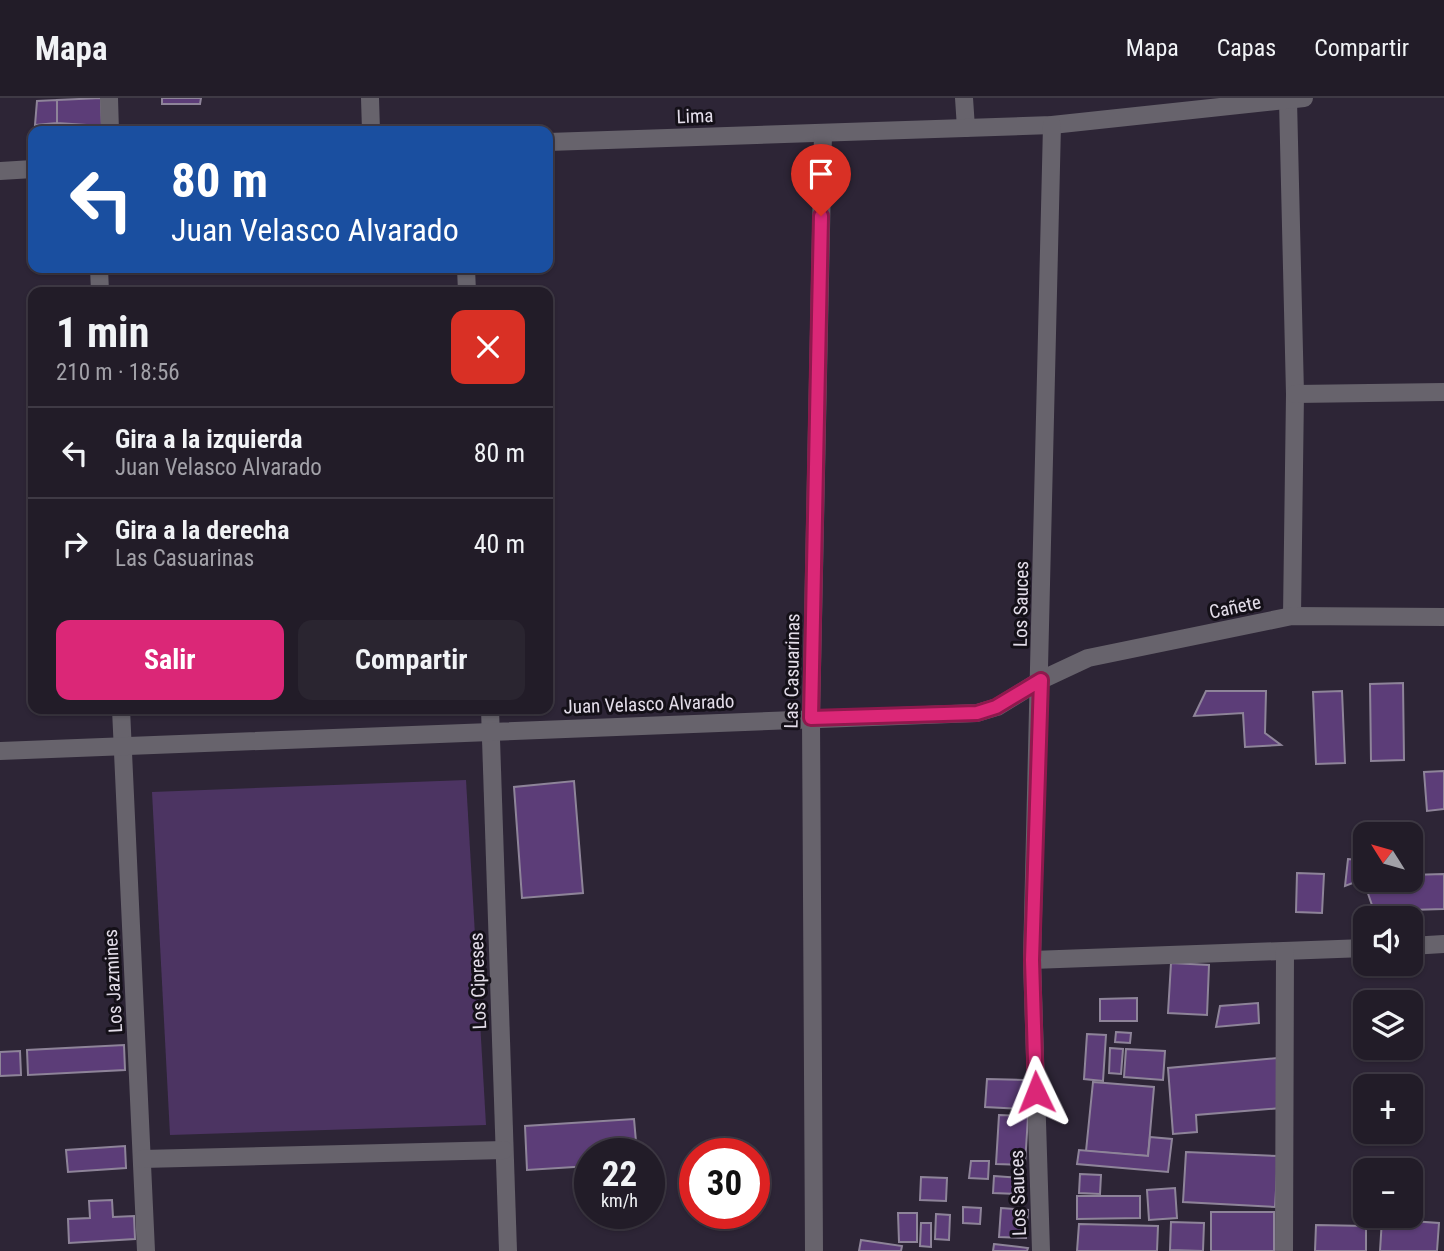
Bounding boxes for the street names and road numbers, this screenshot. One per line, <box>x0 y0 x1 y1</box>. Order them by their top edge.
street label: Lima <box>676 104 714 128</box>
street label: Los Sauces <box>1009 561 1033 647</box>
street label: Cañete <box>1207 590 1263 624</box>
street label: Las Casuarinas <box>779 613 805 729</box>
street label: Juan Velasco Alvarado <box>563 690 735 718</box>
street label: Los Jazmines <box>99 929 127 1033</box>
street label: Los Cipreses <box>465 932 491 1030</box>
street label: Los Sauces <box>1005 1150 1031 1236</box>

